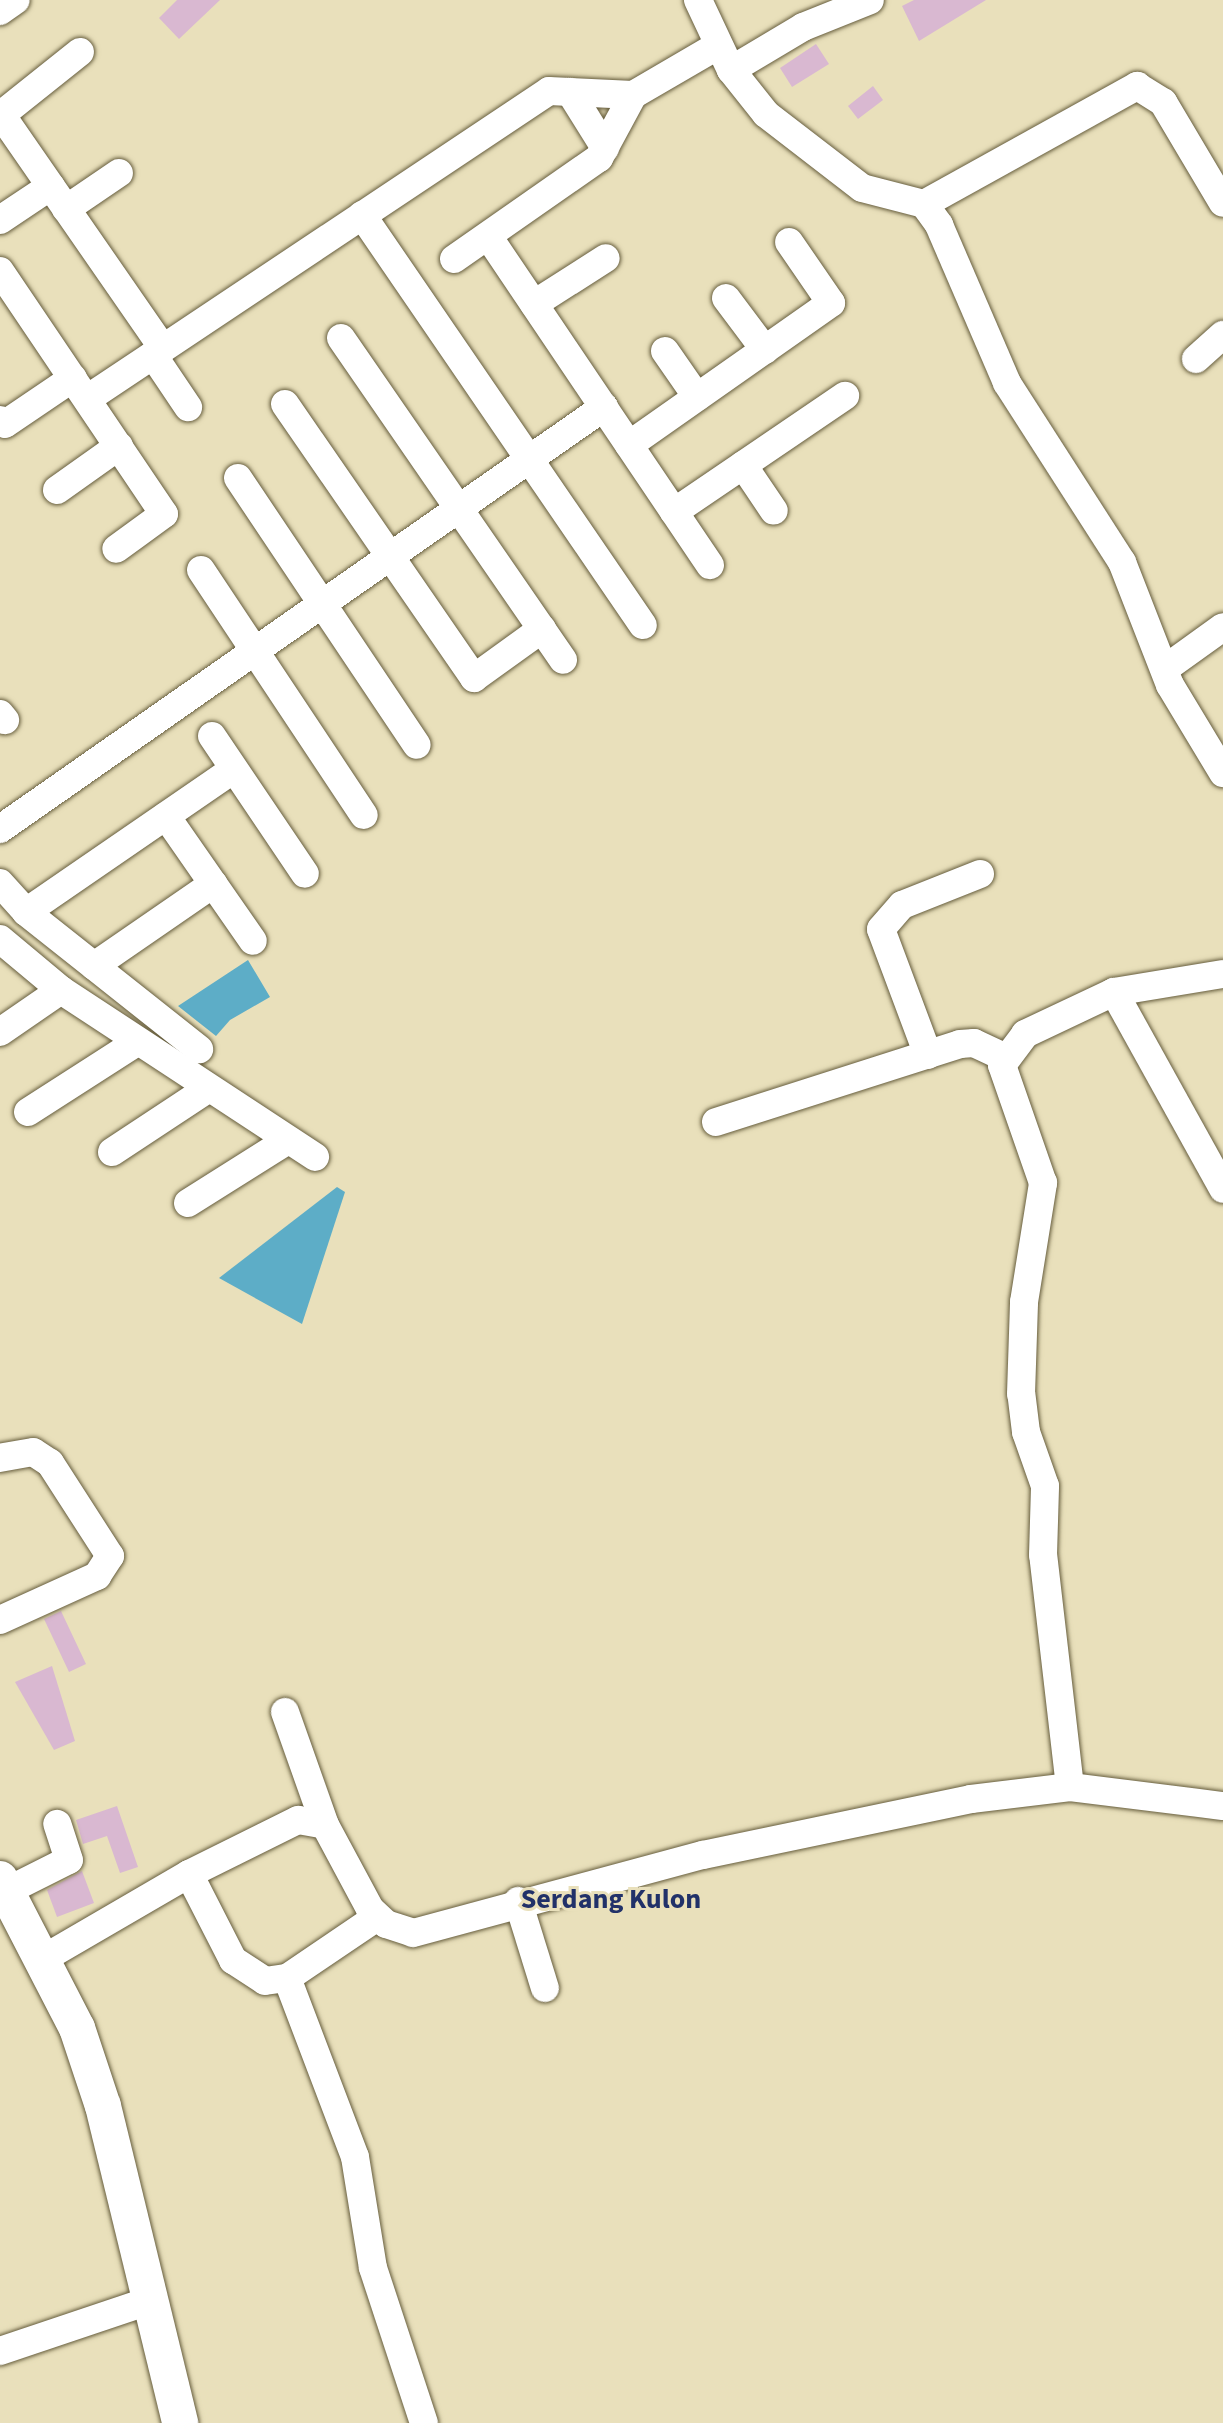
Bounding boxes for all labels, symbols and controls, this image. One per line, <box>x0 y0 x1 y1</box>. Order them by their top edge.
district label: Serdang Kulon <box>521 1882 701 1916</box>

